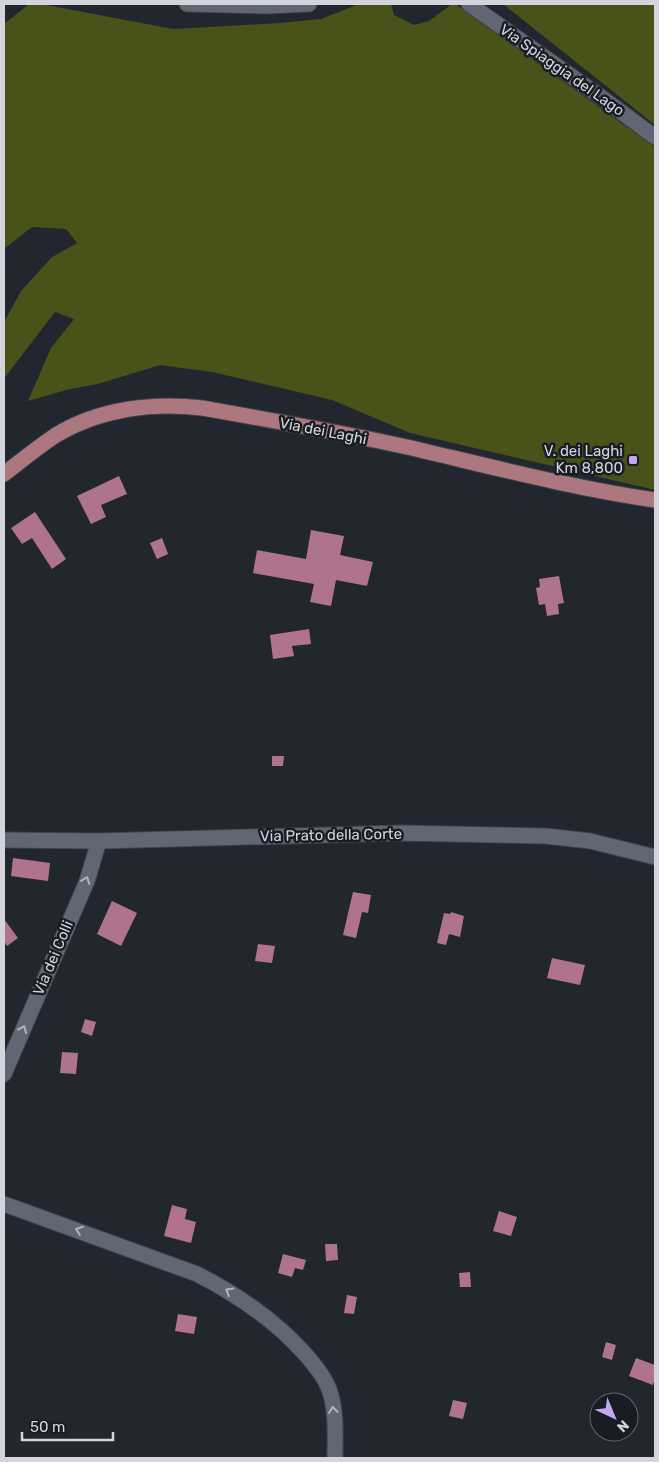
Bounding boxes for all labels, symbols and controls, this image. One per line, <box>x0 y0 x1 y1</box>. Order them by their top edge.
street label: Via Spiaggia del Lago <box>496 20 628 120</box>
street label: Via dei Laghi <box>278 414 368 448</box>
place label: V. dei Laghi Km 8,800 <box>544 442 623 477</box>
marker: V. dei Laghi Km 8,800 <box>627 454 639 466</box>
street label: Via Prato della Corte <box>260 825 402 845</box>
one-way arrow <box>81 876 91 884</box>
street label: Via dei Colli <box>29 918 77 998</box>
one-way arrow <box>17 1025 27 1034</box>
one-way arrow <box>75 1226 84 1236</box>
one-way arrow <box>226 1288 235 1298</box>
north arrow <box>589 1392 639 1442</box>
one-way arrow <box>328 1405 339 1413</box>
scale bar <box>22 1410 114 1442</box>
text: N <box>613 1416 632 1436</box>
text: 50 m <box>30 1418 65 1436</box>

